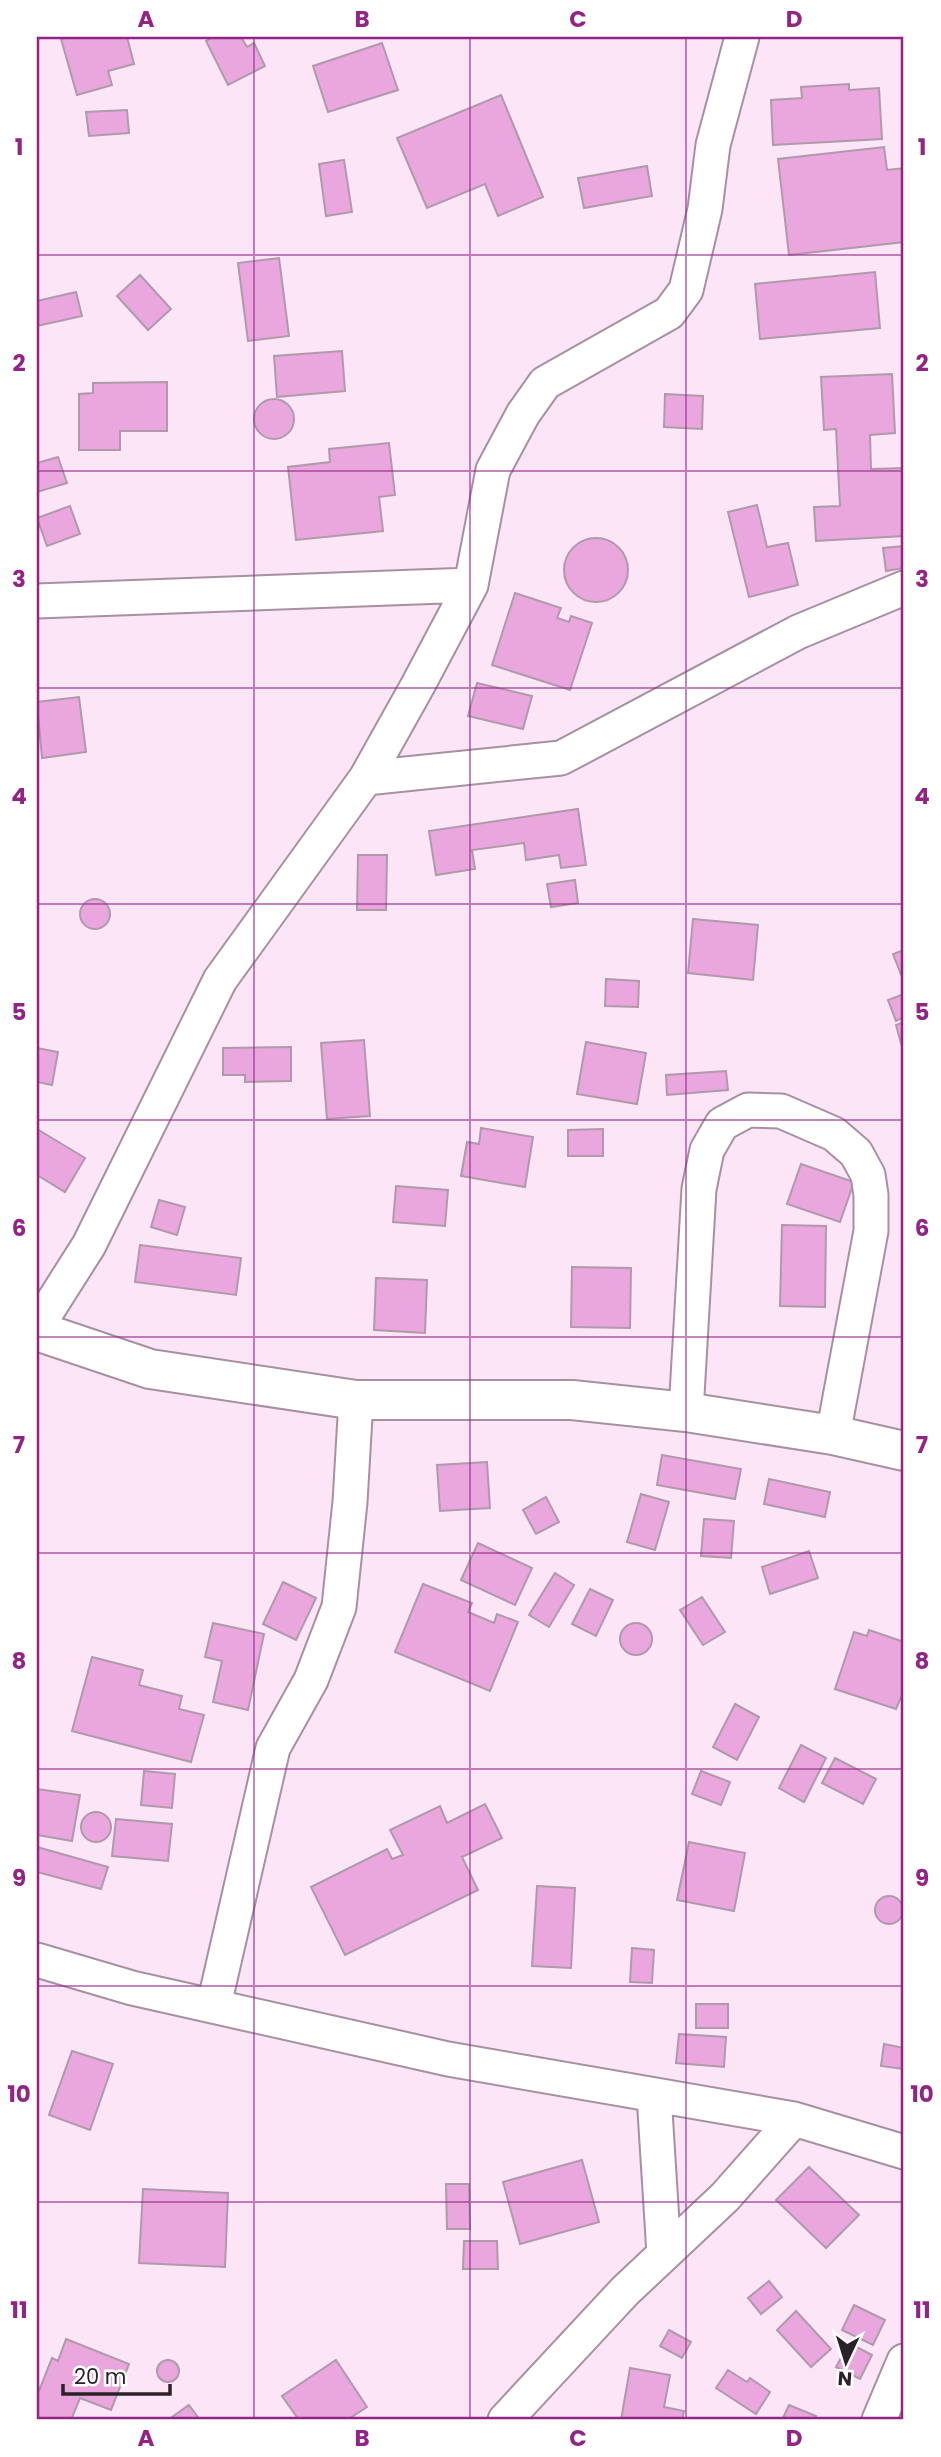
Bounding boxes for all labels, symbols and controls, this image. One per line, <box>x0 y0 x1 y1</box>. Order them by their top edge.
text: A <box>138 3 155 35</box>
text: B <box>354 3 370 35</box>
text: C <box>569 3 587 35</box>
text: D <box>786 3 802 35</box>
text: 1 <box>15 131 23 163</box>
text: 1 <box>918 131 926 163</box>
text: 2 <box>12 347 26 379</box>
text: 2 <box>915 347 929 379</box>
text: 3 <box>12 563 26 595</box>
text: 3 <box>915 563 929 595</box>
text: 4 <box>11 780 27 812</box>
text: 4 <box>914 780 930 812</box>
text: 5 <box>12 996 26 1028</box>
text: 5 <box>915 996 929 1028</box>
text: 6 <box>12 1212 26 1244</box>
text: 6 <box>915 1212 929 1244</box>
text: 7 <box>13 1429 25 1461</box>
text: 7 <box>916 1429 928 1461</box>
text: 8 <box>12 1645 26 1677</box>
text: 8 <box>915 1645 929 1677</box>
text: 9 <box>12 1862 26 1894</box>
text: 9 <box>915 1862 929 1894</box>
text: 10 <box>7 2078 31 2110</box>
text: 10 <box>910 2078 934 2110</box>
text: 11 <box>10 2294 28 2326</box>
text: 11 <box>913 2294 931 2326</box>
north arrow <box>811 2328 881 2398</box>
scale bar <box>63 2352 170 2396</box>
text: 20 m <box>74 2362 127 2391</box>
text: N <box>837 2364 853 2392</box>
text: A <box>138 2422 155 2454</box>
text: B <box>354 2422 370 2454</box>
text: C <box>569 2422 587 2454</box>
text: D <box>786 2422 802 2454</box>

